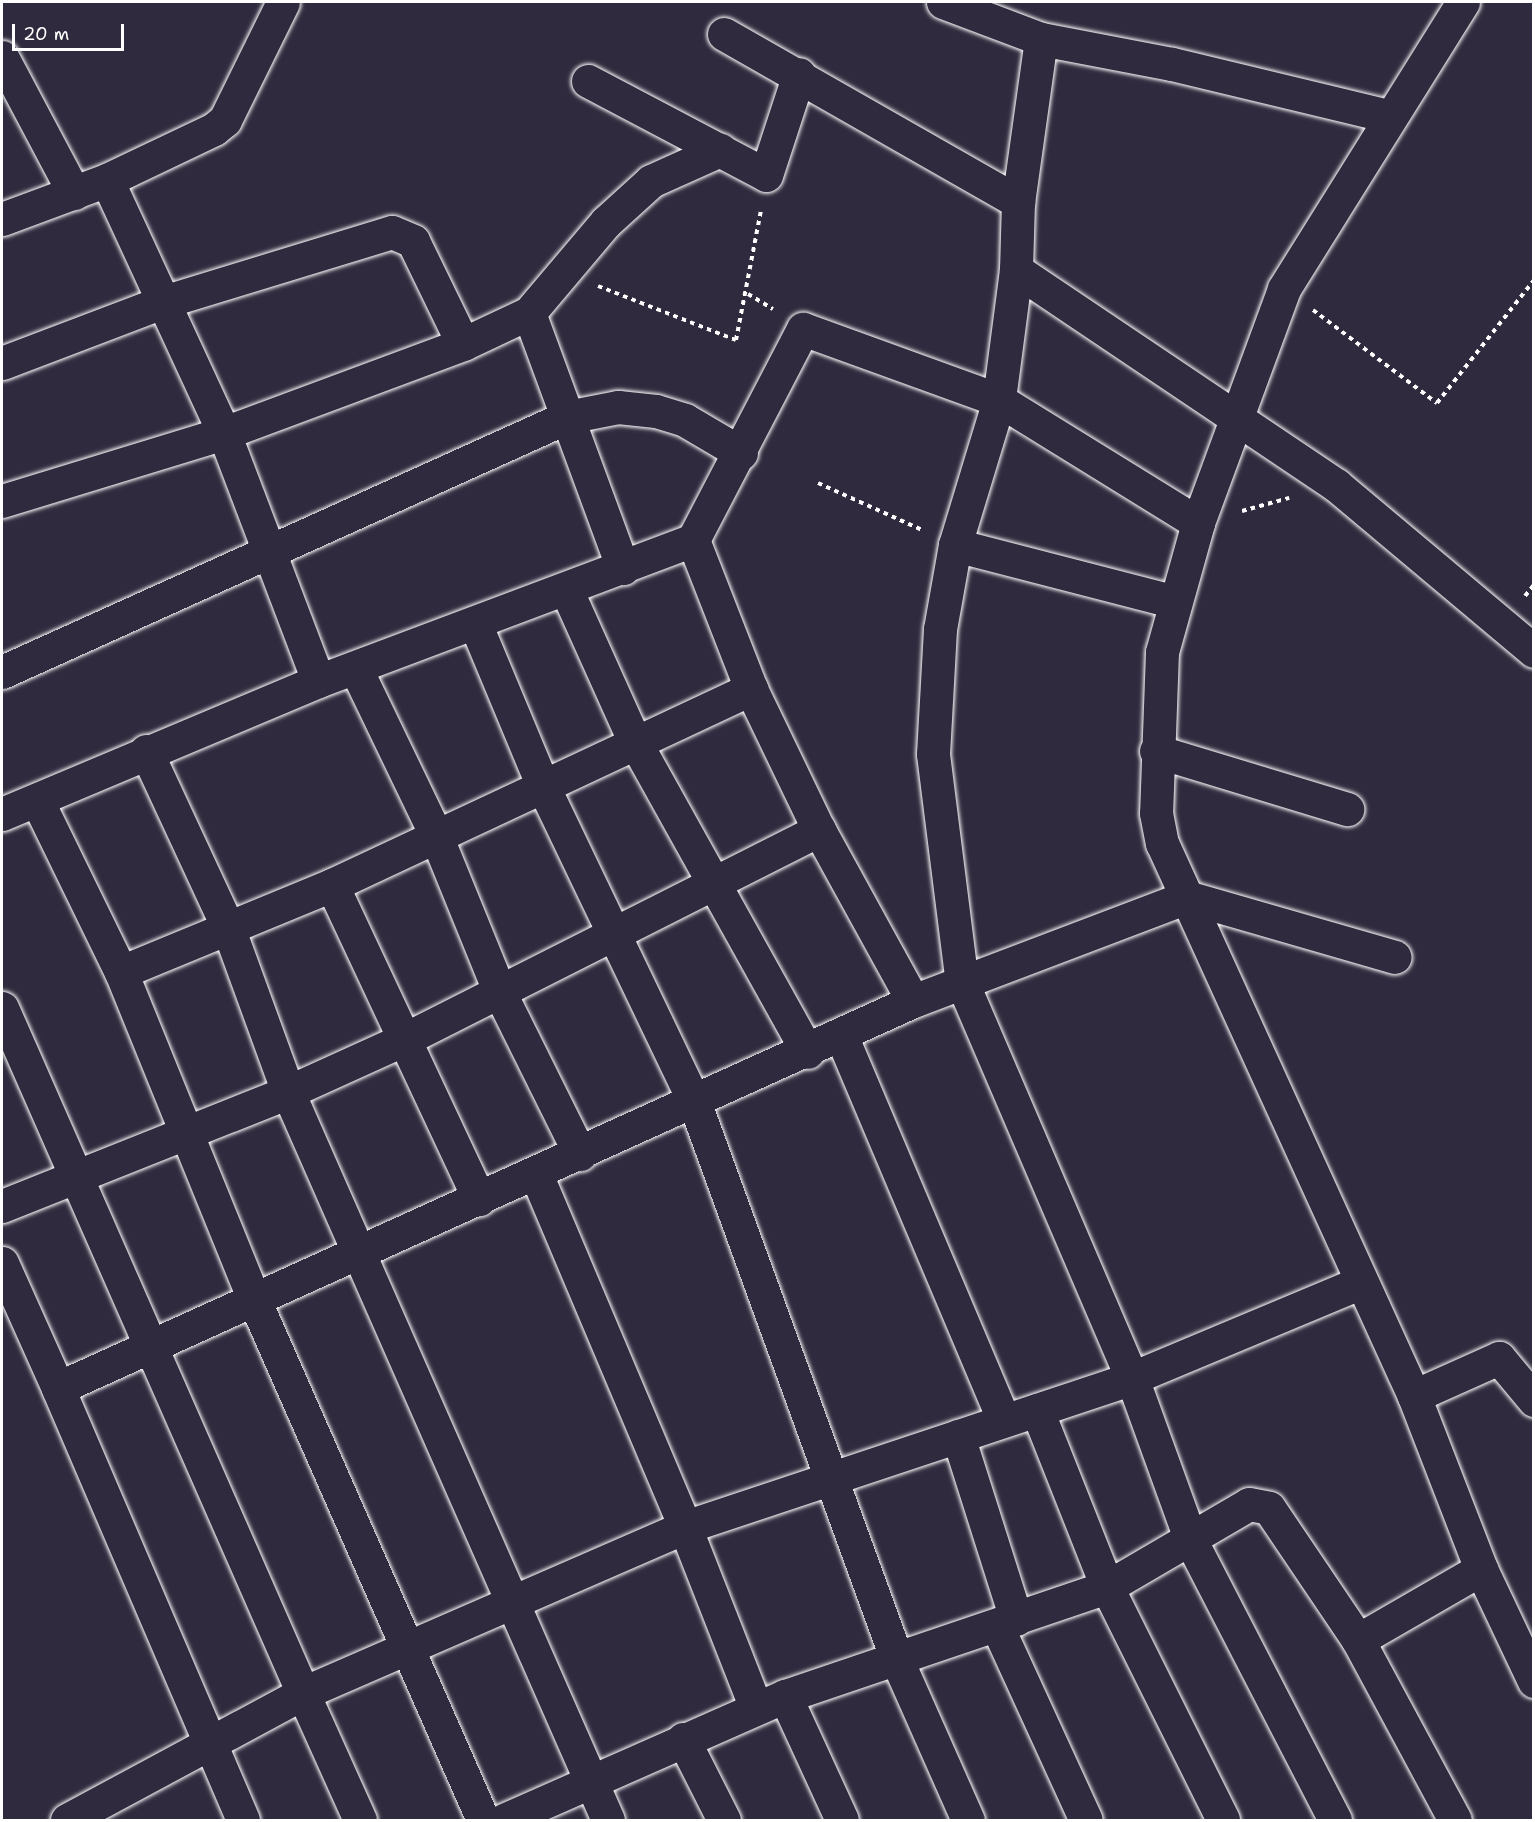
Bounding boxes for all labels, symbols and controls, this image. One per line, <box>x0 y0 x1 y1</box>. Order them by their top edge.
scale bar <box>15 12 128 50</box>
text: 20 m <box>23 22 69 46</box>

